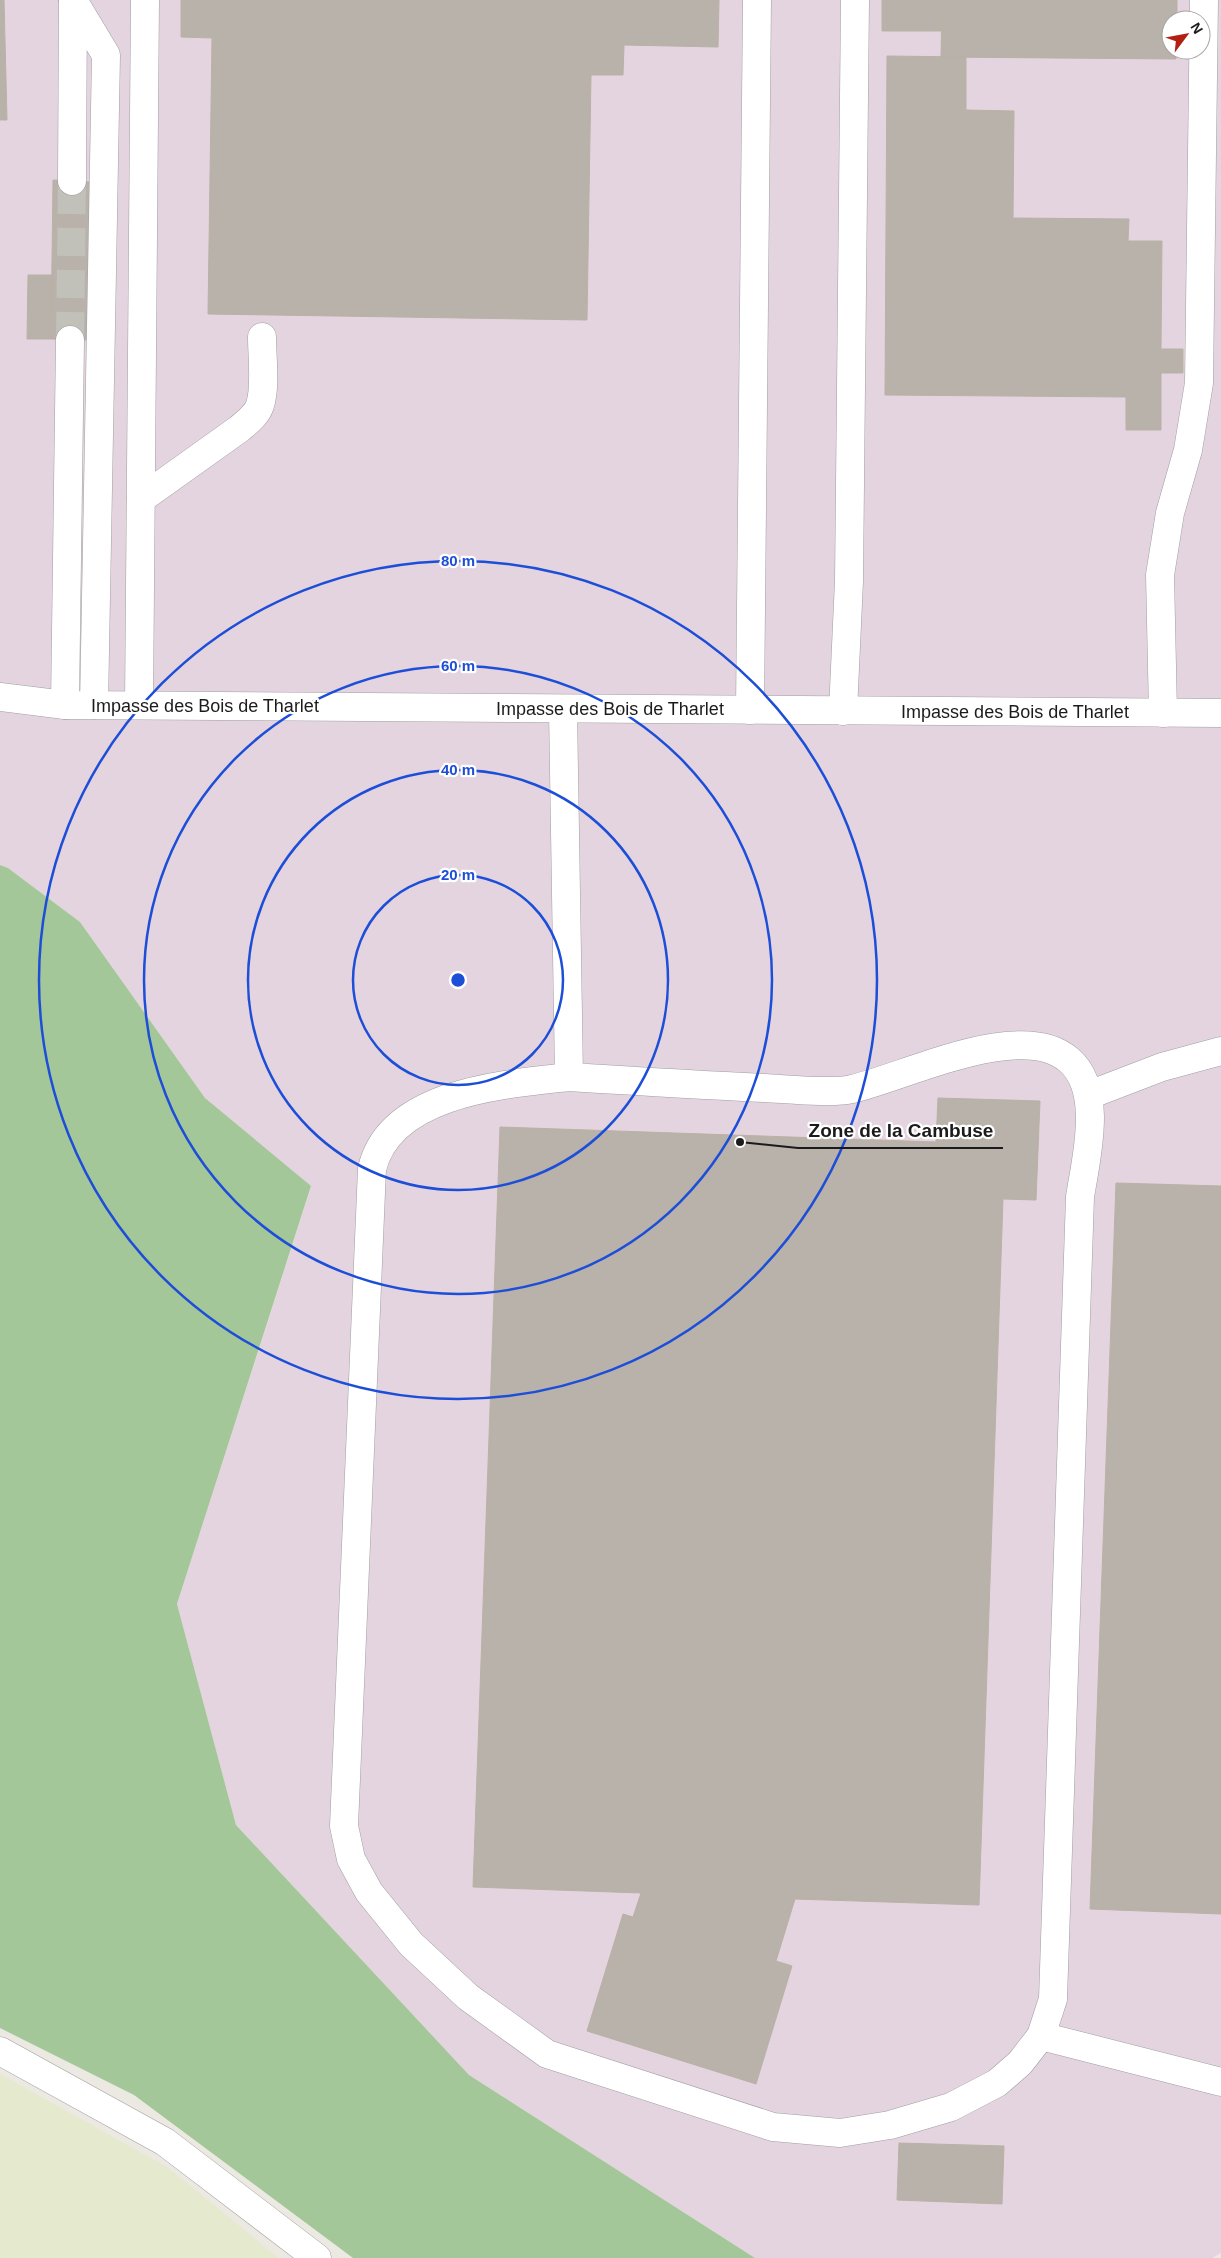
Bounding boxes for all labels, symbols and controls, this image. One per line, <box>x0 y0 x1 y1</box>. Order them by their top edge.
north arrow <box>1161 10 1211 60</box>
text: N <box>1188 20 1206 37</box>
text: 80 m <box>441 552 475 569</box>
text: 60 m <box>441 657 475 674</box>
street label: Impasse des Bois de Tharlet <box>91 696 319 716</box>
street label: Impasse des Bois de Tharlet <box>496 699 724 719</box>
street label: Impasse des Bois de Tharlet <box>901 702 1129 722</box>
text: 40 m <box>441 761 475 778</box>
text: 20 m <box>441 866 475 883</box>
centre of rings <box>449 971 467 989</box>
callout: Zone de la Cambuse <box>798 1114 1003 1148</box>
text: Zone de la Cambuse <box>809 1120 993 1141</box>

